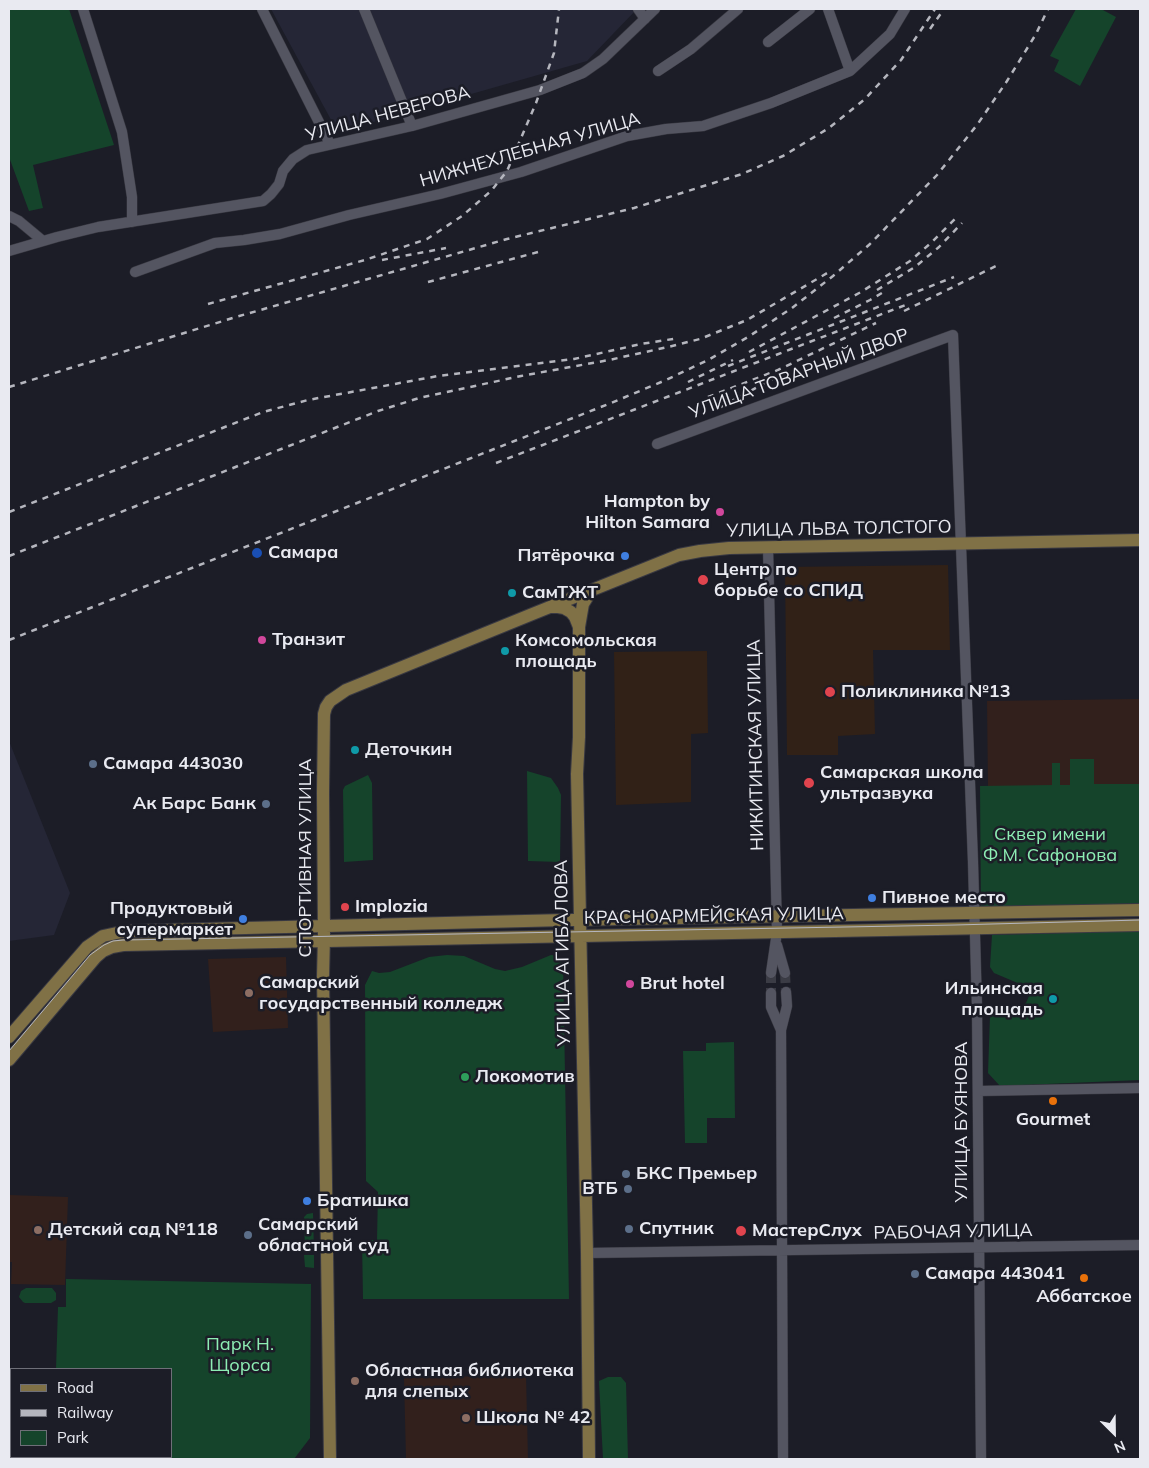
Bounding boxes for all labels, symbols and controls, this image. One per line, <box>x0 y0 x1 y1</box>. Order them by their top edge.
street label: УЛИЦА НЕВЕРОВА <box>303 82 473 146</box>
street label: НИЖНЕХЛЕБНАЯ УЛИЦА <box>417 108 643 192</box>
street label: УЛИЦА ТОВАРНЫЙ ДВОР <box>686 324 912 424</box>
place label: Hampton by Hilton Samara <box>585 491 710 534</box>
marker: Hampton by Hilton Samara <box>714 506 726 518</box>
street label: УЛИЦА ЛЬВА ТОЛСТОГО <box>726 516 952 542</box>
place label: Самара <box>268 542 338 564</box>
place label: Пятёрочка <box>518 545 615 567</box>
marker: Самара <box>250 546 264 560</box>
marker: Пятёрочка <box>619 550 631 562</box>
place label: Центр по борьбе со СПИД <box>714 559 863 602</box>
marker: Центр по борьбе со СПИД <box>696 573 710 587</box>
place label: СамТЖТ <box>522 582 598 604</box>
marker: СамТЖТ <box>506 587 518 599</box>
place label: Транзит <box>272 629 345 651</box>
place label: Комсомольская площадь <box>515 630 657 672</box>
marker: Транзит <box>256 634 268 646</box>
street label: НИКИТИНСКАЯ УЛИЦА <box>743 639 769 851</box>
marker: Комсомольская площадь <box>499 645 511 657</box>
place label: Поликлиника №13 <box>841 681 1010 703</box>
marker: Поликлиника №13 <box>823 685 837 699</box>
place label: Деточкин <box>365 739 452 761</box>
marker: Деточкин <box>349 744 361 756</box>
place label: Самара 443030 <box>103 753 243 775</box>
marker: Самара 443030 <box>87 758 99 770</box>
street label: СПОРТИВНАЯ УЛИЦА <box>295 759 317 957</box>
place label: Самарская школа ультразвука <box>820 762 984 804</box>
marker: Самарская школа ультразвука <box>802 776 816 790</box>
place label: Ак Барс Банк <box>133 793 256 815</box>
marker: Ак Барс Банк <box>260 798 272 810</box>
park label: Cквер имени Ф.М. Сафонова <box>983 824 1117 866</box>
street label: УЛИЦА АГИБАЛОВА <box>551 860 575 1046</box>
place label: Пивное место <box>882 887 1006 909</box>
marker: Пивное место <box>866 892 878 904</box>
place label: Implozia <box>355 896 428 918</box>
place label: Продуктовый супермаркет <box>110 898 233 941</box>
marker: Implozia <box>339 901 351 913</box>
street label: КРАСНОАРМЕЙСКАЯ УЛИЦА <box>584 903 844 929</box>
marker: Продуктовый супермаркет <box>237 913 249 925</box>
place label: Самарский государственный колледж <box>259 972 502 1014</box>
place label: Brut hotel <box>640 973 725 995</box>
marker: Brut hotel <box>624 978 636 990</box>
place label: Ильинская площадь <box>945 978 1043 1021</box>
marker: Самарский государственный колледж <box>243 987 255 999</box>
marker: Ильинская площадь <box>1047 993 1059 1005</box>
street label: УЛИЦА БУЯНОВА <box>951 1042 973 1202</box>
place label: Локомотив <box>475 1066 575 1088</box>
marker: Локомотив <box>459 1071 471 1083</box>
marker: Gourmet <box>1047 1095 1059 1107</box>
place label: Gourmet <box>1016 1109 1090 1131</box>
place label: БКС Премьер <box>636 1163 758 1185</box>
marker: БКС Премьер <box>620 1168 632 1180</box>
place label: ВТБ <box>582 1178 618 1200</box>
marker: ВТБ <box>622 1183 634 1195</box>
place label: Братишка <box>317 1190 409 1212</box>
marker: Братишка <box>301 1195 313 1207</box>
place label: Самарский областной суд <box>258 1214 389 1256</box>
place label: Спутник <box>639 1218 714 1240</box>
place label: Детский сад №118 <box>48 1219 218 1241</box>
place label: МастерСлух <box>752 1220 862 1242</box>
street label: РАБОЧАЯ УЛИЦА <box>873 1220 1033 1244</box>
marker: Спутник <box>623 1223 635 1235</box>
marker: Детский сад №118 <box>32 1224 44 1236</box>
marker: МастерСлух <box>734 1224 748 1238</box>
marker: Самарский областной суд <box>242 1229 254 1241</box>
place label: Самара 443041 <box>925 1263 1065 1285</box>
marker: Самара 443041 <box>909 1268 921 1280</box>
marker: Аббатское <box>1078 1272 1090 1284</box>
place label: Аббатское <box>1036 1286 1132 1308</box>
park label: Парк Н. Щорса <box>206 1334 274 1376</box>
place label: Областная библиотека для слепых <box>365 1360 574 1402</box>
legend <box>10 1368 172 1458</box>
marker: Областная библиотека для слепых <box>349 1375 361 1387</box>
text: Road <box>57 1378 94 1397</box>
text: Railway <box>57 1403 113 1422</box>
place label: Школа № 42 <box>476 1407 591 1429</box>
north arrow <box>1089 1408 1139 1458</box>
marker: Школа № 42 <box>460 1412 472 1424</box>
text: Park <box>57 1428 89 1447</box>
text: N <box>1111 1436 1128 1457</box>

